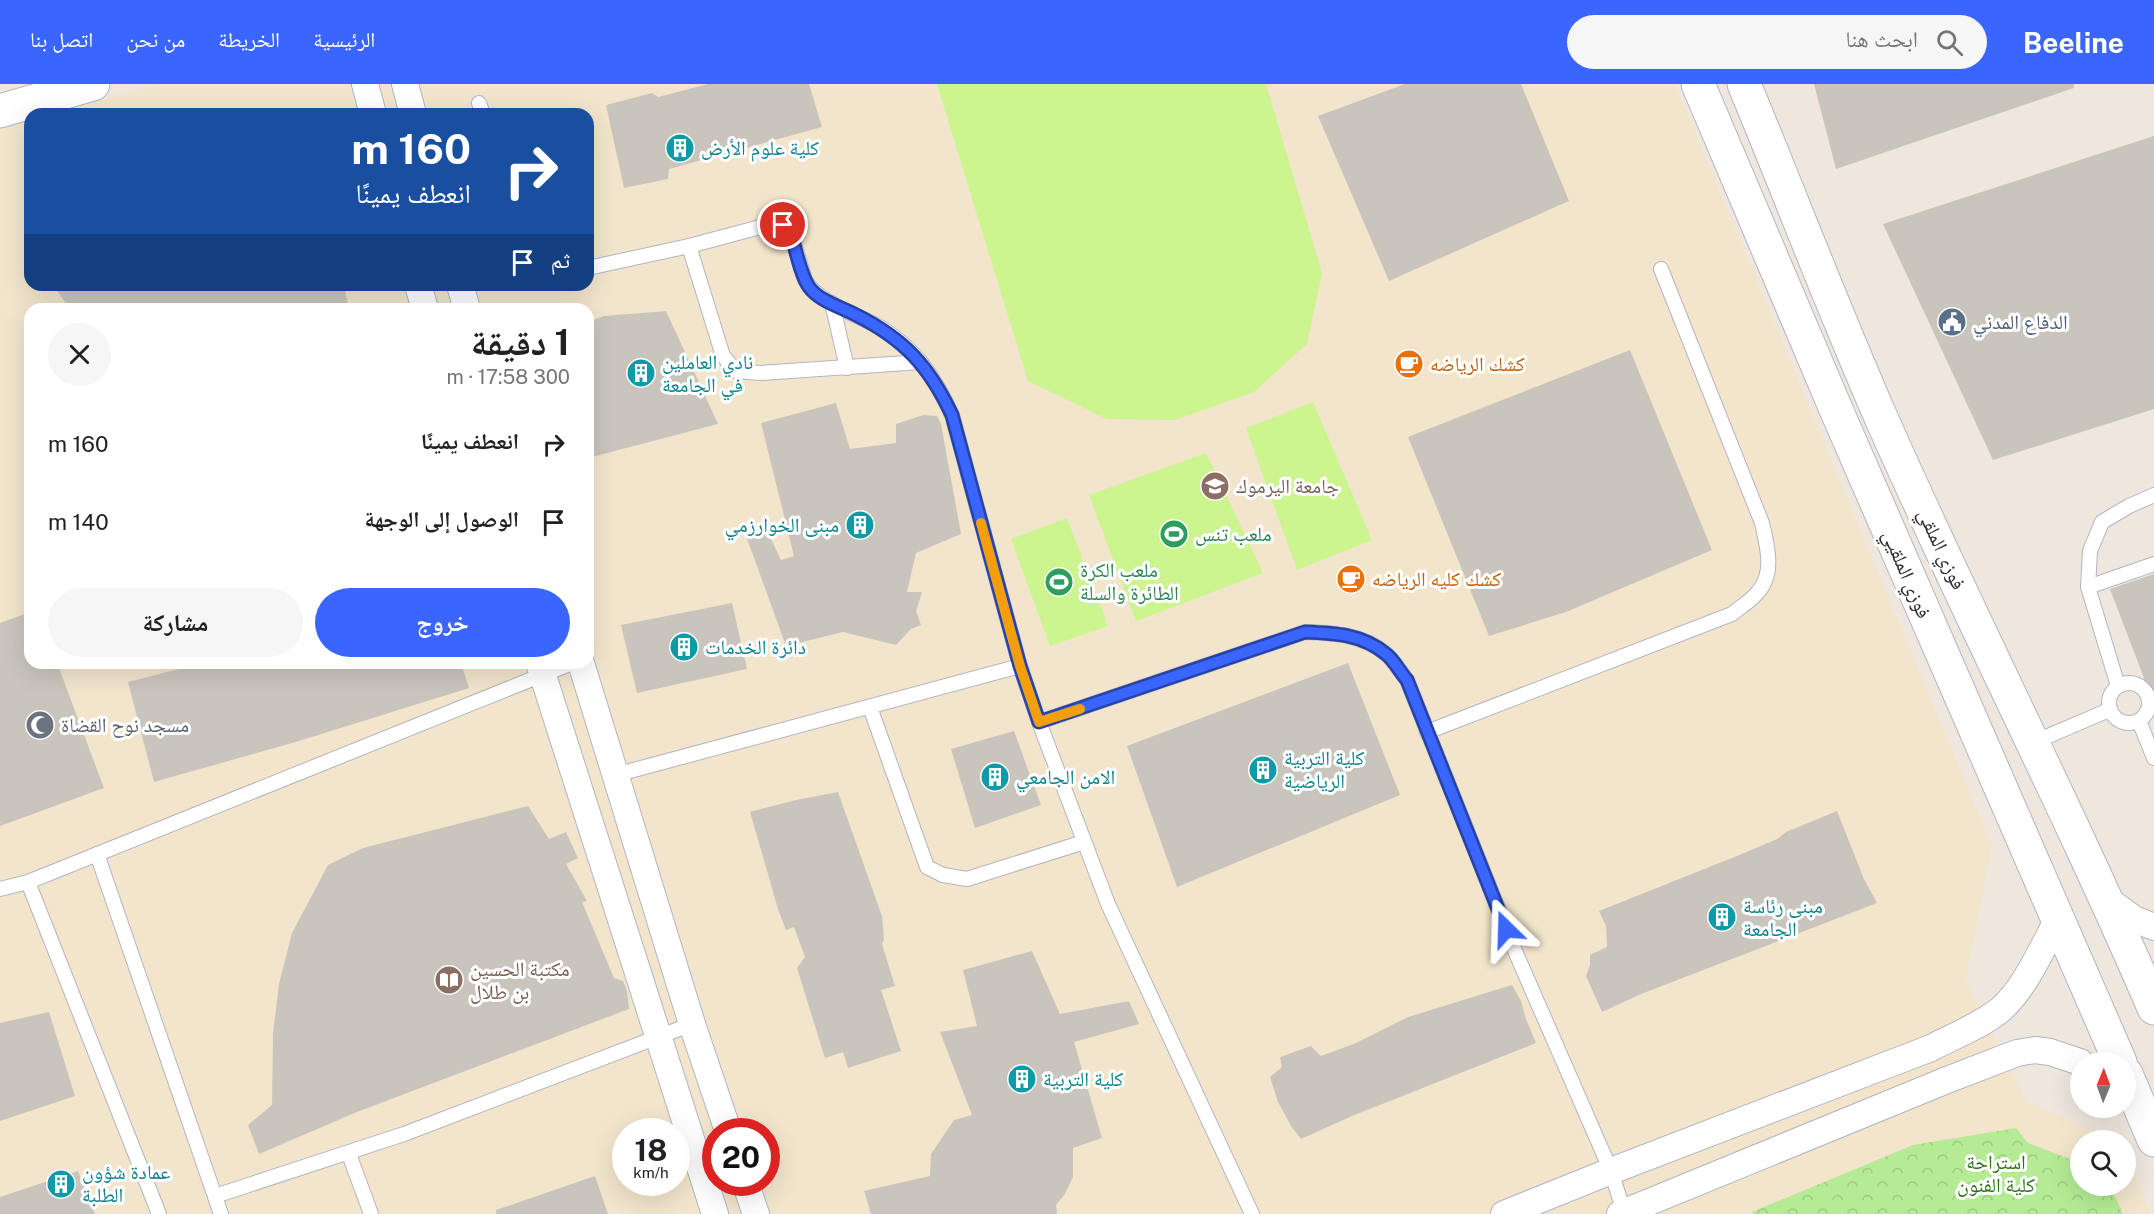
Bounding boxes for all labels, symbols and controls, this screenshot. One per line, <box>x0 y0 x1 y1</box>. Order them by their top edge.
search box <box>1567 15 1987 69</box>
text: ابحث هنا <box>1846 26 1918 52</box>
icon: search <box>1933 26 1966 59</box>
text: Beeline <box>2023 26 2124 59</box>
text: اتصل بنا <box>30 27 93 52</box>
text: من نحن <box>126 27 185 52</box>
text: الخريطة <box>218 27 280 52</box>
text: الرئيسية <box>313 27 375 52</box>
text: 160 m <box>351 124 471 173</box>
icon: right <box>492 132 570 210</box>
building icon: كلية علوم الأرض <box>664 132 696 164</box>
place label: كلية علوم الأرض <box>701 136 819 162</box>
text: انعطف يمينًا <box>356 177 471 209</box>
pin <box>757 199 808 250</box>
icon: arrive <box>766 208 799 241</box>
icon: arrive <box>506 246 539 279</box>
text: ثم <box>551 247 570 273</box>
public building icon: الدفاع المدني <box>1936 306 1968 338</box>
place label: الدفاع المدني <box>1973 310 2068 338</box>
text: 1 دقيقة <box>471 321 570 363</box>
button: close <box>48 323 111 386</box>
cafe icon: كشك الرياضه <box>1393 348 1425 380</box>
place label: نادي العاملين في الجامعة <box>662 350 753 401</box>
place label: كشك الرياضه <box>1430 352 1525 376</box>
building icon: نادي العاملين في الجامعة <box>625 357 657 389</box>
text: 300 m · 17:58 <box>446 365 570 389</box>
text: انعطف يمينًا <box>421 428 519 454</box>
icon: right <box>537 428 570 461</box>
text: 160 m <box>48 431 108 457</box>
school or university icon: جامعة اليرموك <box>1199 470 1231 502</box>
place label: جامعة اليرموك <box>1236 474 1339 498</box>
street label: فوزي الملقي <box>1909 505 1971 595</box>
text: الوصول إلى الوجهة <box>364 506 519 532</box>
icon: arrive <box>537 506 570 539</box>
text: 140 m <box>48 509 109 535</box>
building icon: مبنى الخوارزمي <box>844 509 876 541</box>
place label: مبنى الخوارزمي <box>725 513 839 541</box>
sports icon: ملعب تنس <box>1158 518 1190 550</box>
place label: ملعب تنس <box>1195 522 1272 546</box>
street label: فوزي الملقيي <box>1874 526 1936 623</box>
place label: ملعب الكرة الطائرة والسلة <box>1080 558 1179 605</box>
cafe icon: كشك كليه الرياضه <box>1335 563 1367 595</box>
sports icon: ملعب الكرة الطائرة والسلة <box>1043 566 1075 598</box>
place label: كشك كليه الرياضه <box>1372 567 1501 591</box>
button: مشاركة <box>48 588 303 657</box>
button: خروج <box>315 588 570 657</box>
building icon: دائرة الخدمات <box>668 631 700 663</box>
place label: دائرة الخدمات <box>705 635 806 659</box>
mosque icon: مسجد نوح القضاة <box>24 709 56 741</box>
place label: مسجد نوح القضاة <box>61 713 189 738</box>
place label: كلية التربية الرياضية <box>1284 746 1364 793</box>
building icon: كلية التربية الرياضية <box>1247 754 1279 786</box>
building icon: الامن الجامعي <box>979 761 1011 793</box>
place label: الامن الجامعي <box>1016 765 1115 793</box>
place label: مبنى رئاسة الجامعة <box>1743 894 1823 941</box>
position arrow <box>1474 897 1538 961</box>
building icon: مبنى رئاسة الجامعة <box>1706 901 1738 933</box>
place label: مكتبة الحسين بن طلال <box>470 957 570 1004</box>
library icon: مكتبة الحسين بن طلال <box>433 964 465 996</box>
north arrow <box>2070 1052 2136 1118</box>
map controls <box>2070 1052 2136 1196</box>
building icon: كلية التربية <box>1006 1063 1038 1095</box>
place label: كلية التربية <box>1043 1067 1123 1091</box>
speed limit sign: 20 <box>702 1118 780 1196</box>
button: search <box>2070 1130 2136 1196</box>
text: 18 <box>635 1132 667 1168</box>
park label: استراحة كلية الفنون <box>1957 1150 2035 1197</box>
place label: عمادة شؤون الطلبة <box>82 1160 170 1207</box>
text: km/h <box>633 1164 669 1181</box>
building icon: عمادة شؤون الطلبة <box>45 1168 77 1200</box>

